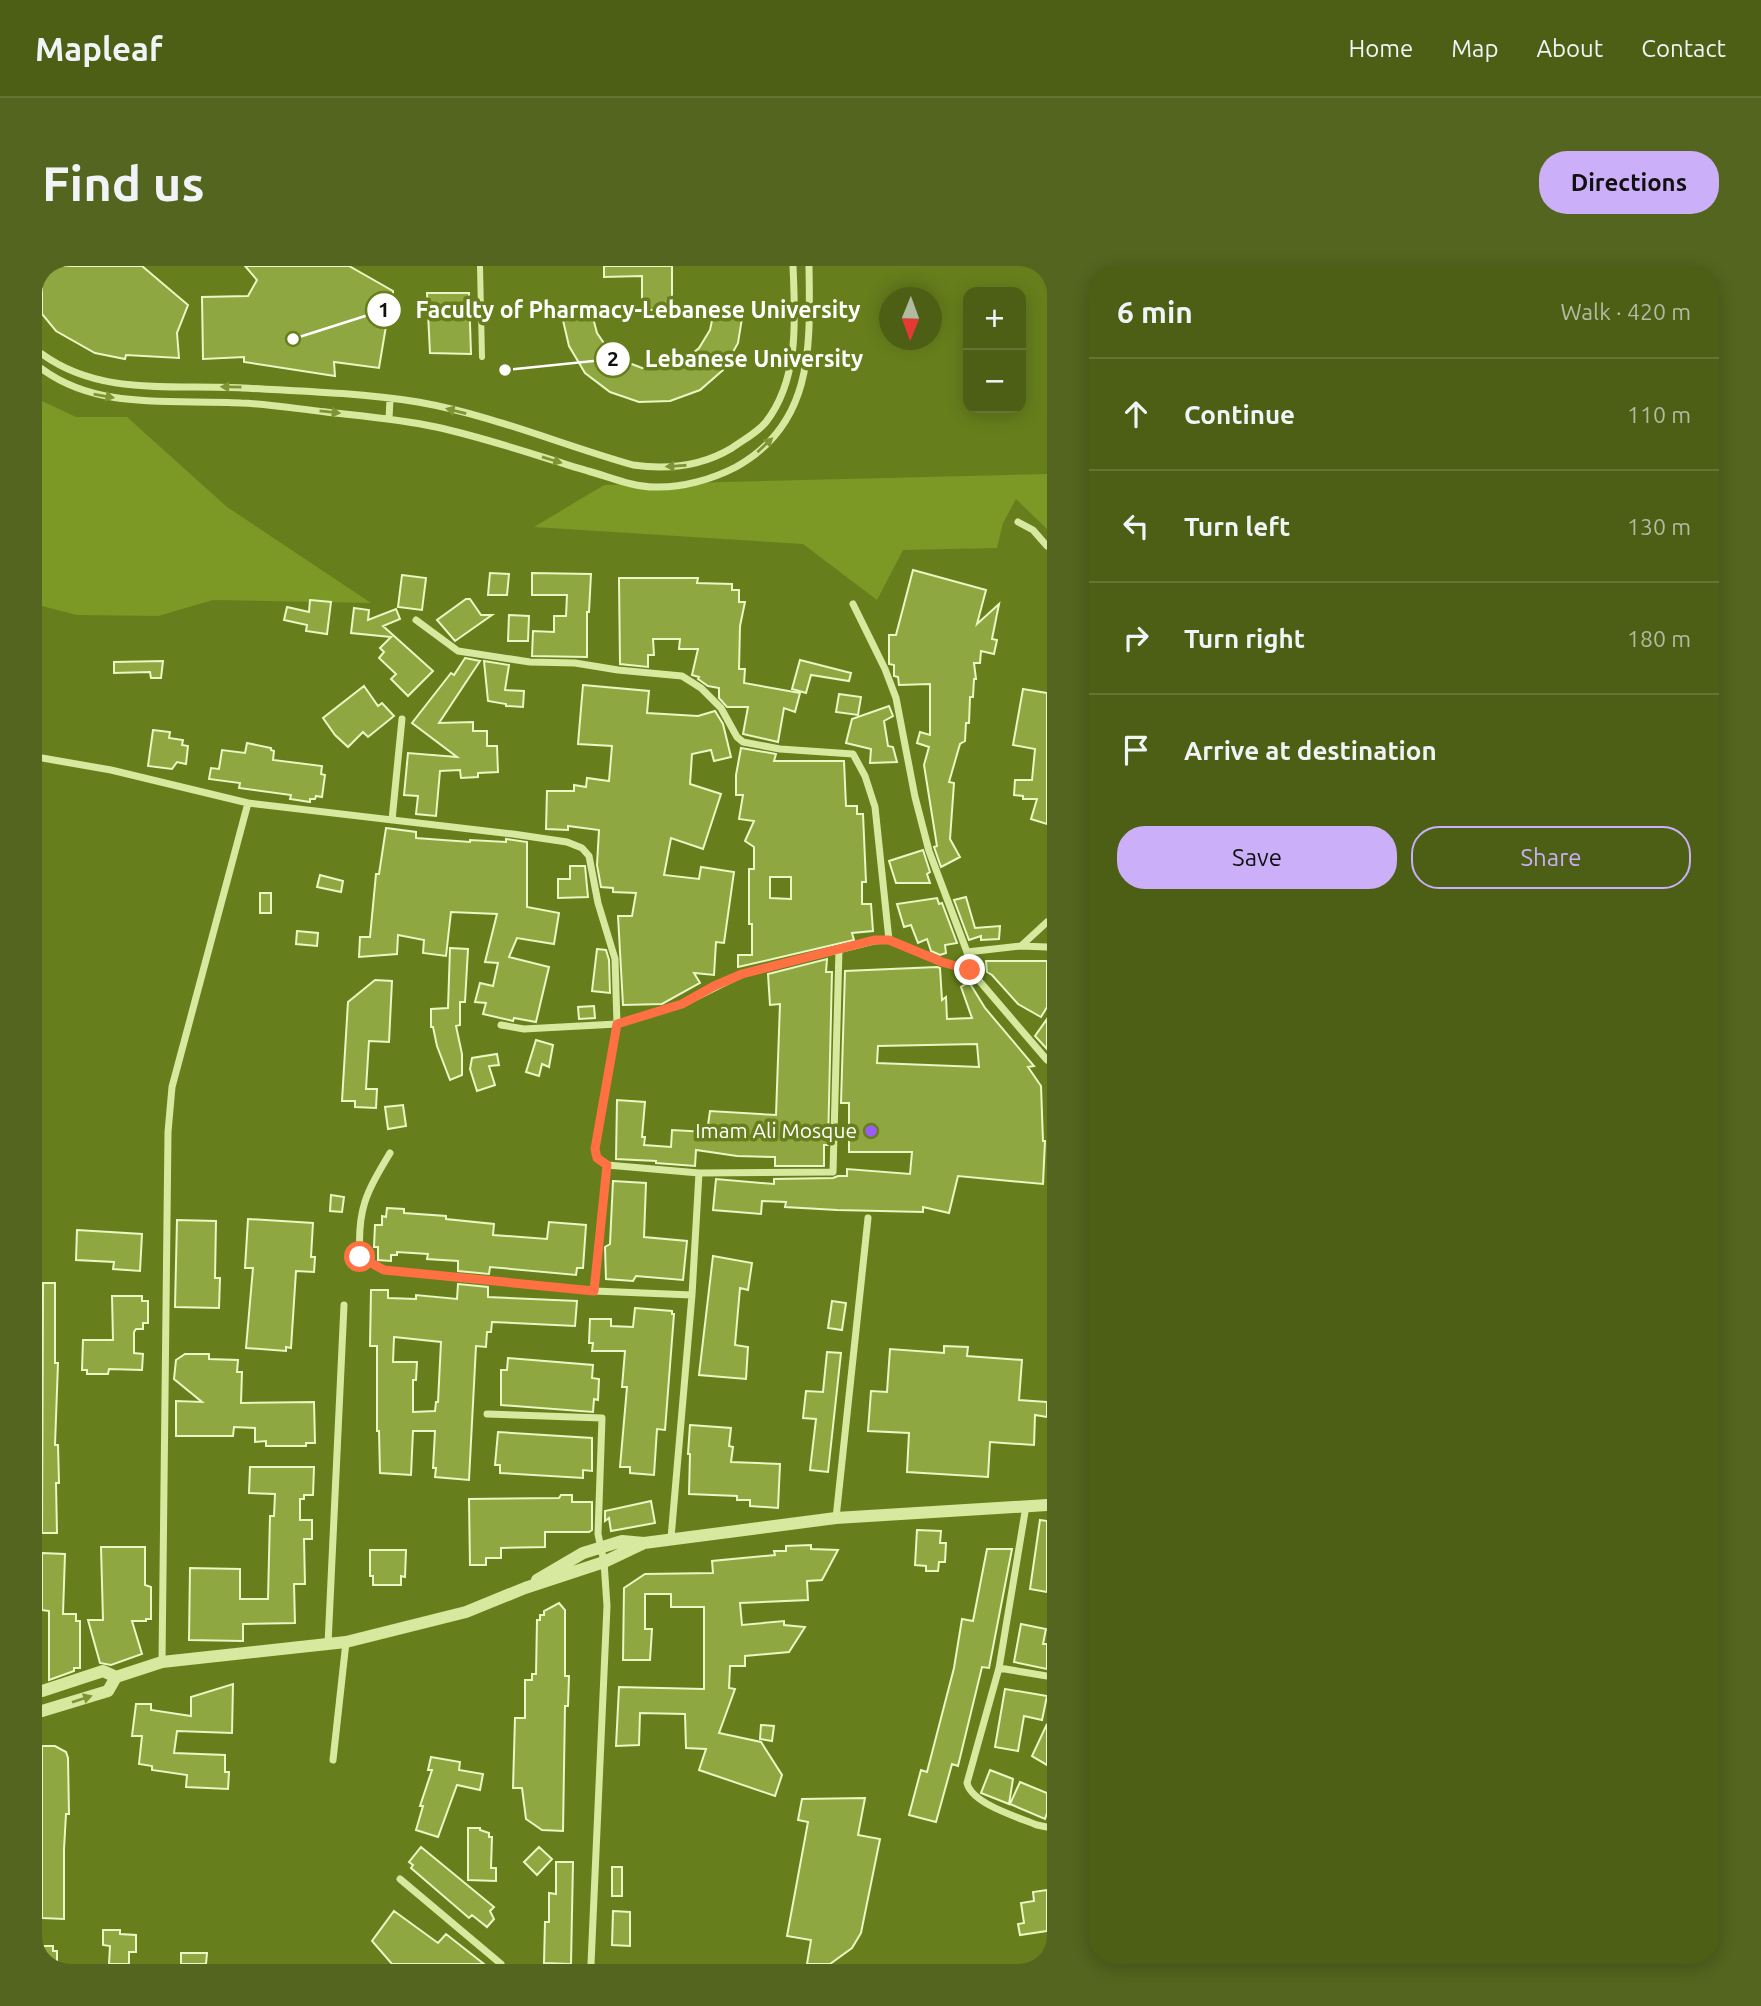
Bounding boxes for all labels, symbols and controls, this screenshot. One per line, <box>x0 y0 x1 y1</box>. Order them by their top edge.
text: Mapleaf <box>35 30 163 67</box>
text: Home <box>1348 35 1413 62</box>
text: Map <box>1451 35 1498 62</box>
text: About <box>1536 35 1603 62</box>
text: Contact <box>1641 35 1726 62</box>
button: Directions <box>1539 151 1719 214</box>
text: Find us <box>42 155 205 210</box>
north arrow <box>879 287 942 350</box>
map controls <box>963 287 1026 413</box>
button: + <box>963 287 1026 350</box>
callout: Faculty of Pharmacy-Lebanese University <box>367 288 875 332</box>
text: 6 min <box>1117 295 1193 329</box>
text: 1 <box>378 297 390 321</box>
text: Faculty of Pharmacy-Lebanese University <box>416 297 860 322</box>
text: Walk · 420 m <box>1560 299 1691 324</box>
callout: Lebanese University <box>596 337 877 381</box>
text: 2 <box>607 346 619 370</box>
text: Lebanese University <box>645 346 863 371</box>
button: − <box>963 350 1026 413</box>
one-way arrow <box>219 382 241 393</box>
one-way arrow <box>93 391 115 402</box>
icon: ahead <box>1117 395 1155 433</box>
text: Continue <box>1184 400 1295 429</box>
text: 110 m <box>1627 402 1691 427</box>
one-way arrow <box>445 405 467 416</box>
one-way arrow <box>319 407 341 418</box>
one-way arrow <box>756 438 773 454</box>
one-way arrow <box>541 455 563 466</box>
one-way arrow <box>664 461 686 472</box>
icon: left <box>1117 507 1155 545</box>
text: Turn left <box>1184 512 1290 541</box>
text: 130 m <box>1627 514 1691 539</box>
icon: right <box>1117 619 1155 657</box>
text: Turn right <box>1184 624 1305 653</box>
text: 180 m <box>1627 626 1691 651</box>
icon: arrive <box>1117 731 1155 769</box>
text: Arrive at destination <box>1184 736 1437 765</box>
button: Save <box>1117 826 1397 889</box>
button: Share <box>1411 826 1691 889</box>
route end <box>954 954 985 985</box>
place label: Imam Ali Mosque <box>695 1118 857 1142</box>
marker: Imam Ali Mosque <box>863 1123 879 1139</box>
route start <box>344 1241 375 1272</box>
one-way arrow <box>72 1693 93 1703</box>

